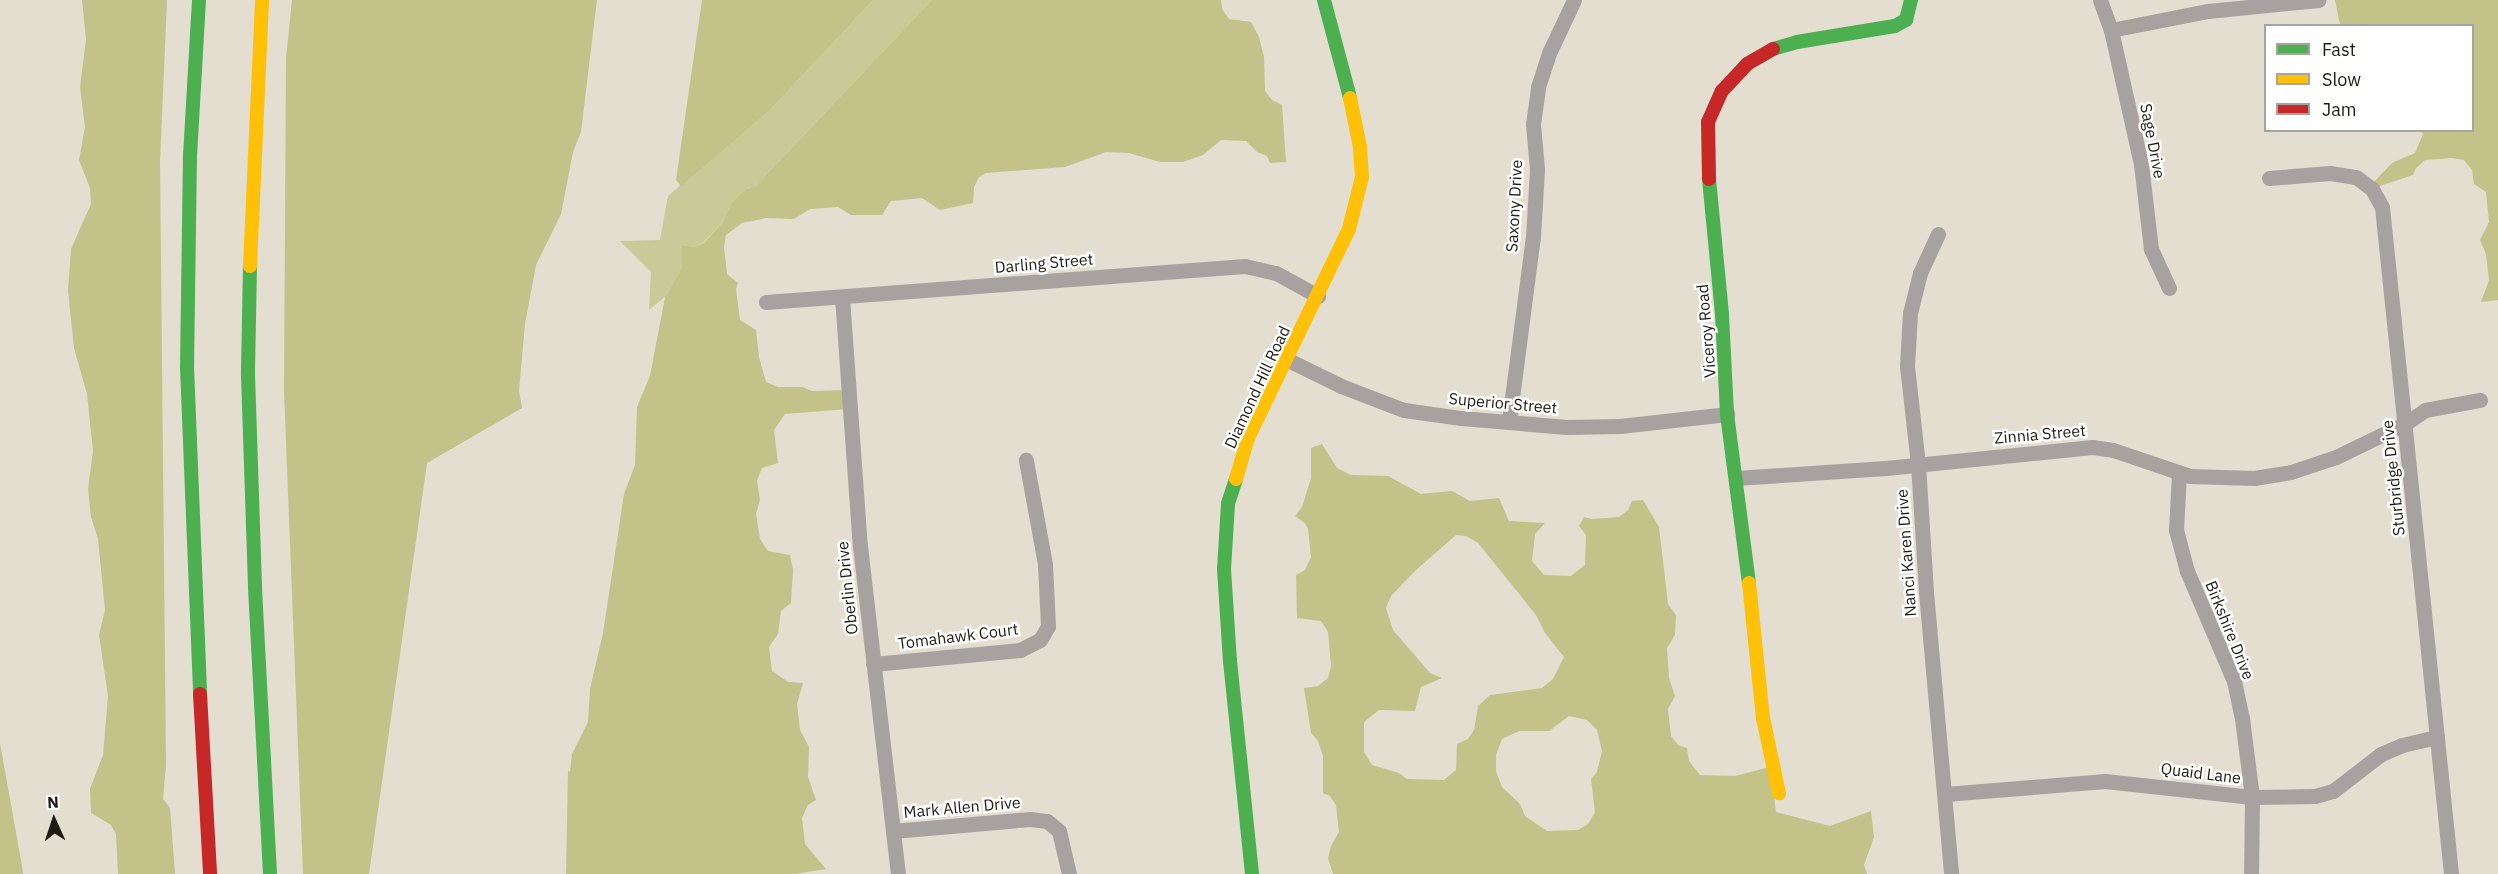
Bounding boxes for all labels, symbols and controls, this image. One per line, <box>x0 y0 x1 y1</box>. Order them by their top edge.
legend <box>2264 24 2474 132</box>
text: Fast <box>2322 38 2356 61</box>
text: Slow <box>2322 68 2361 91</box>
text: Jam <box>2322 98 2357 121</box>
street label: Sage Drive <box>2136 102 2170 180</box>
street label: Saxony Drive <box>1502 159 1526 253</box>
street label: Darling Street <box>994 249 1094 277</box>
street label: Viceroy Road <box>1692 283 1720 379</box>
street label: Diamond Hill Road <box>1220 323 1294 451</box>
street label: Superior Street <box>1448 389 1558 417</box>
street label: Sturbridge Drive <box>2377 419 2409 537</box>
street label: Zinnia Street <box>1994 420 2086 448</box>
street label: Nanci Karen Drive <box>1892 489 1920 617</box>
street label: Oberlin Drive <box>833 540 861 636</box>
street label: Birkshire Drive <box>2201 578 2259 682</box>
street label: Tomahawk Court <box>897 619 1019 653</box>
street label: Quaid Lane <box>2160 759 2242 787</box>
north arrow <box>24 790 84 850</box>
text: N <box>47 792 59 812</box>
street label: Mark Allen Drive <box>903 792 1021 822</box>

